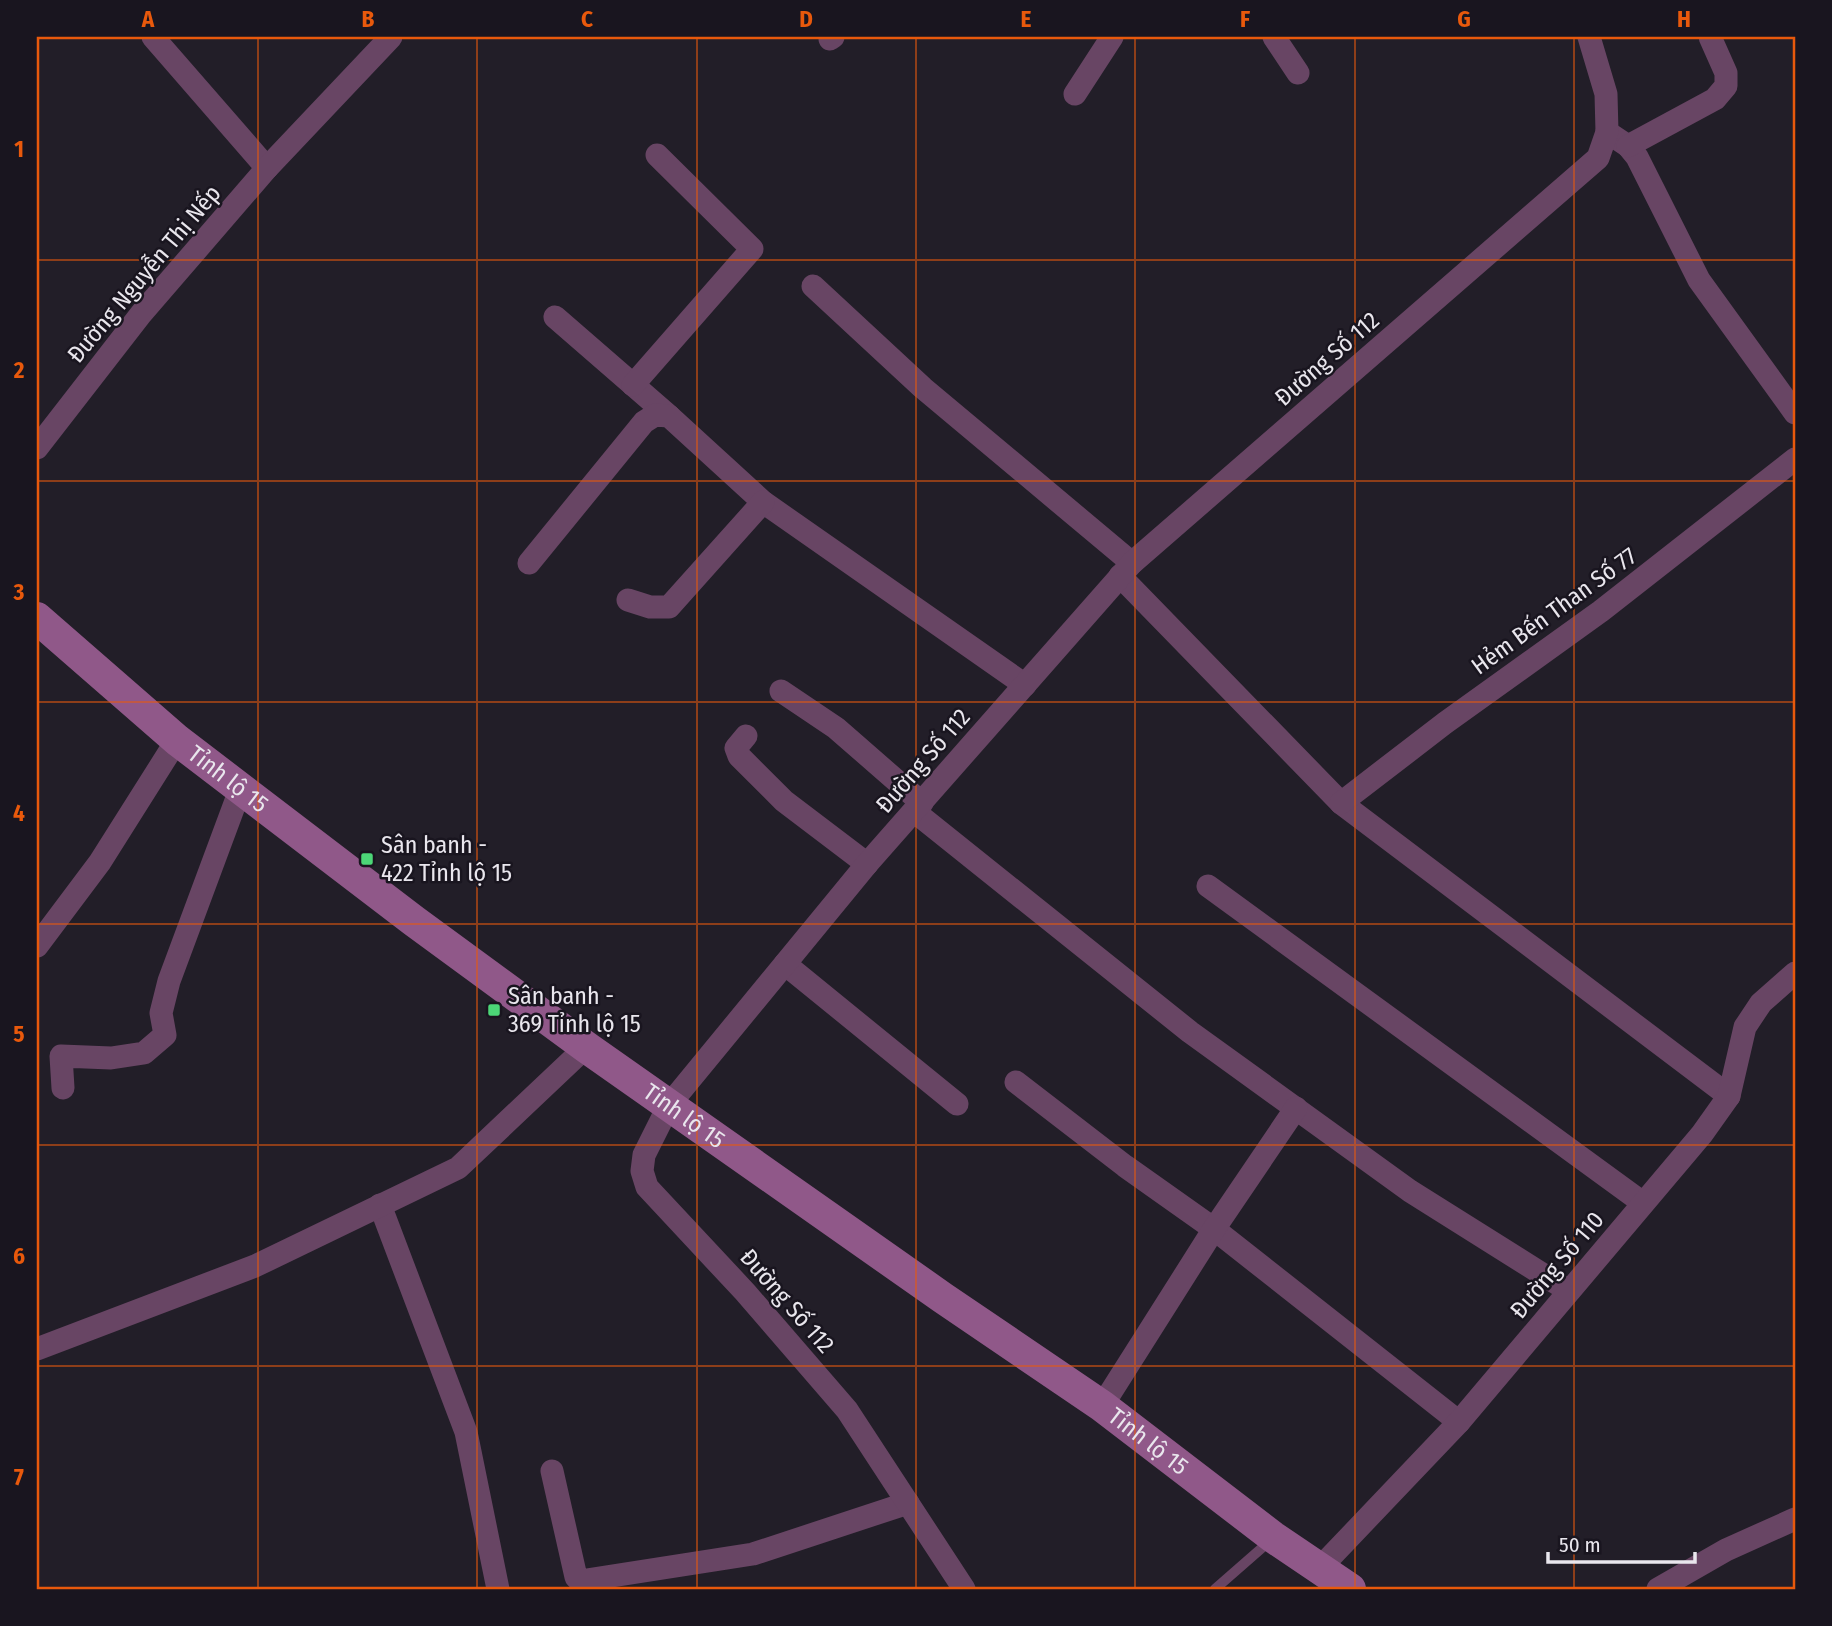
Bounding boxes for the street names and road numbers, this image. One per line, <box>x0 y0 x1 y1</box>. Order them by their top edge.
street label: Đường Nguyễn Thị Nếp <box>62 180 226 368</box>
street label: Đường Số 112 <box>1269 306 1385 412</box>
street label: Hẻm Bến Than Số 77 <box>1466 542 1642 680</box>
street label: Đường Số 112 <box>870 703 976 819</box>
street label: Tỉnh lộ 15 <box>183 740 274 818</box>
street label: Tỉnh lộ 15 <box>638 1078 730 1154</box>
street label: Đường Số 110 <box>1504 1206 1610 1324</box>
street label: Đường Số 112 <box>734 1243 840 1359</box>
street label: Tỉnh lộ 15 <box>1103 1402 1194 1481</box>

